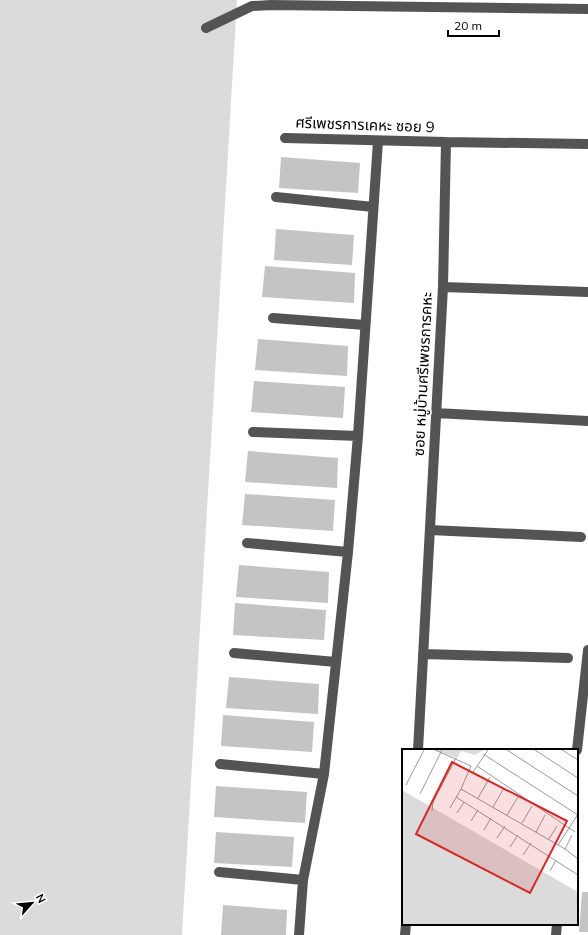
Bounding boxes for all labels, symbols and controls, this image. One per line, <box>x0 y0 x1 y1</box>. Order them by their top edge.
scale bar <box>448 12 499 38</box>
text: 20 m <box>454 18 482 33</box>
street label: ศรีเพชรการเคหะ ซอย 9 <box>295 113 435 136</box>
street label: ซอย หมู่บ้านศรีเพชรการคหะ <box>409 291 436 457</box>
inset map <box>402 749 578 925</box>
north arrow <box>12 883 52 923</box>
text: N <box>33 892 49 905</box>

